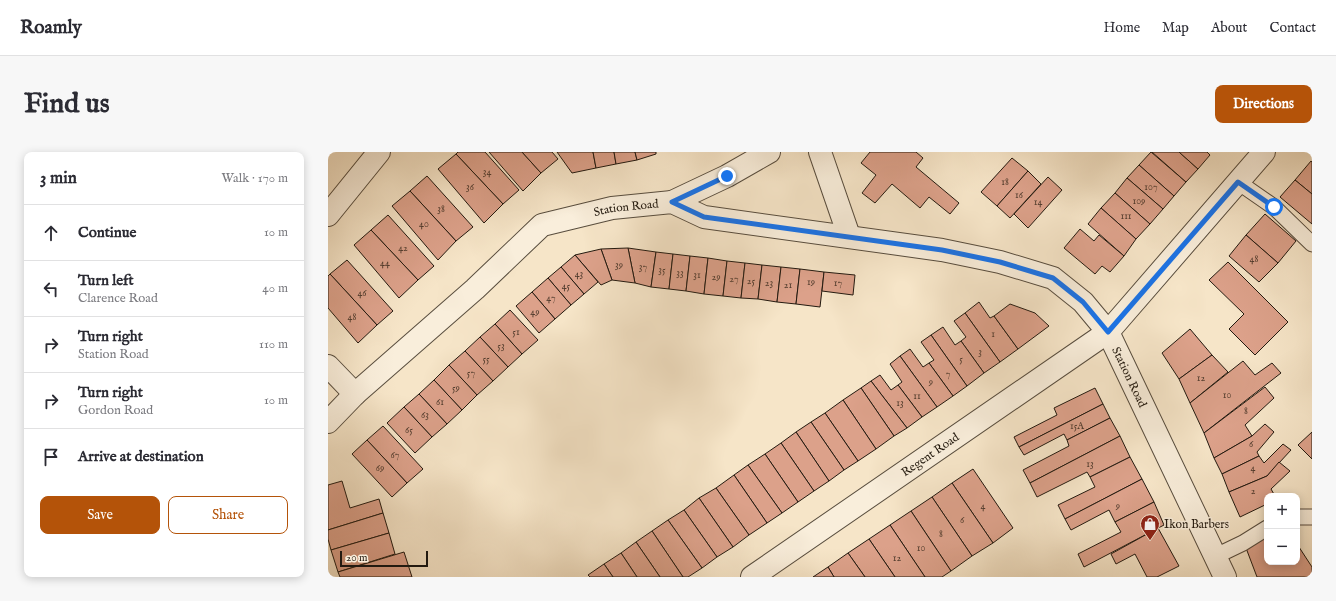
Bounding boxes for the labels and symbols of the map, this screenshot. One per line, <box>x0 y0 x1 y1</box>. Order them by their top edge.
house number: 34 <box>483 166 491 179</box>
route end <box>718 167 736 185</box>
house number: 18 <box>1001 176 1009 189</box>
house number: 36 <box>466 181 475 194</box>
house number: 107 <box>1144 181 1158 194</box>
house number: 16 <box>1015 189 1024 202</box>
house number: 109 <box>1133 195 1145 208</box>
street label: Station Road <box>592 196 660 220</box>
house number: 14 <box>1034 196 1042 209</box>
route start <box>1265 198 1283 216</box>
house number: 38 <box>437 203 445 216</box>
house number: 111 <box>1120 210 1132 223</box>
house number: 40 <box>419 218 429 231</box>
house number: 42 <box>398 242 408 255</box>
house number: 48 <box>1250 253 1258 266</box>
house number: 44 <box>380 257 390 270</box>
house number: 39 <box>615 259 623 272</box>
house number: 37 <box>639 261 648 274</box>
house number: 35 <box>658 264 666 277</box>
house number: 33 <box>676 267 684 280</box>
house number: 43 <box>575 268 584 281</box>
house number: 31 <box>693 269 701 282</box>
house number: 29 <box>711 271 721 284</box>
house number: 27 <box>729 273 739 286</box>
house number: 25 <box>747 275 756 288</box>
house number: 19 <box>807 276 815 289</box>
house number: 23 <box>765 277 773 290</box>
house number: 17 <box>834 277 843 290</box>
house number: 21 <box>784 279 792 292</box>
house number: 45 <box>562 280 571 293</box>
house number: 46 <box>357 287 367 300</box>
house number: 47 <box>546 292 556 305</box>
house number: 49 <box>530 306 540 319</box>
house number: 48 <box>348 311 356 324</box>
house number: 51 <box>512 326 520 339</box>
house number: 1 <box>991 328 995 341</box>
house number: 53 <box>497 340 505 353</box>
street label: Station Road <box>1109 344 1151 410</box>
house number: 3 <box>978 346 982 359</box>
house number: 55 <box>482 353 490 366</box>
house number: 5 <box>959 353 963 366</box>
house number: 57 <box>467 367 475 380</box>
house number: 7 <box>946 368 951 381</box>
house number: 12 <box>1197 372 1206 385</box>
house number: 9 <box>928 376 933 389</box>
house number: 59 <box>452 382 460 395</box>
house number: 10 <box>1223 389 1231 402</box>
house number: 11 <box>913 390 921 403</box>
house number: 61 <box>436 396 444 409</box>
house number: 13 <box>896 397 904 410</box>
house number: 8 <box>1244 405 1248 418</box>
house number: 63 <box>421 409 429 422</box>
house number: 15A <box>1070 420 1084 433</box>
house number: 65 <box>405 424 413 437</box>
street label: Regent Road <box>898 429 962 480</box>
house number: 6 <box>1249 438 1254 451</box>
house number: 67 <box>391 449 400 462</box>
house number: 13 <box>1086 458 1094 471</box>
house number: 69 <box>376 462 384 475</box>
house number: 4 <box>1251 462 1256 475</box>
house number: 2 <box>1251 485 1256 498</box>
house number: 4 <box>981 500 986 513</box>
house number: 9 <box>1115 500 1120 513</box>
shop icon: Ikon Barbers <box>1139 513 1161 541</box>
house number: 6 <box>960 514 965 527</box>
place label: Ikon Barbers <box>1164 517 1229 532</box>
house number: 8 <box>939 528 943 541</box>
house number: 10 <box>917 542 925 555</box>
scale bar <box>340 549 428 568</box>
house number: 12 <box>893 552 902 565</box>

